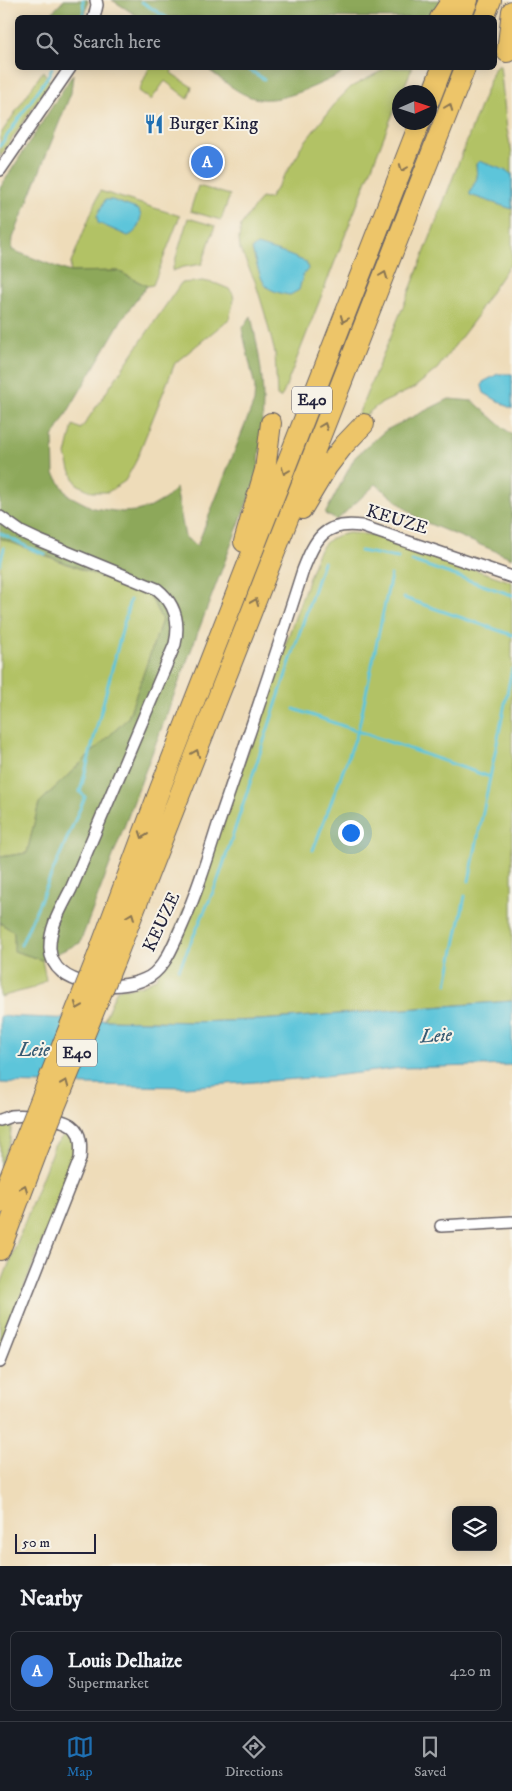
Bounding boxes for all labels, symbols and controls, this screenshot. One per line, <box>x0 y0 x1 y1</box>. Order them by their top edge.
search box <box>15 15 497 70</box>
icon: search <box>33 29 61 57</box>
text: Search here <box>73 31 161 54</box>
north arrow <box>392 85 437 130</box>
one-way arrow <box>443 103 453 112</box>
restaurant icon: Burger King <box>143 113 165 135</box>
place label: Burger King <box>169 113 258 135</box>
pin: A <box>191 143 223 181</box>
one-way arrow <box>399 163 409 172</box>
one-way arrow <box>377 271 388 280</box>
one-way arrow <box>340 315 350 323</box>
road number: E40 <box>292 386 332 414</box>
one-way arrow <box>318 422 328 431</box>
one-way arrow <box>281 466 291 475</box>
street label: KEUZE <box>363 500 431 540</box>
one-way arrow <box>249 598 259 607</box>
one-way arrow <box>190 750 200 758</box>
your location <box>338 820 364 846</box>
one-way arrow <box>139 830 149 839</box>
street label: KEUZE <box>139 888 186 955</box>
one-way arrow <box>126 913 136 921</box>
one-way arrow <box>74 1001 84 1009</box>
water label: Leie <box>418 1023 453 1049</box>
water label: Leie <box>17 1039 50 1062</box>
road number: E40 <box>57 1040 97 1066</box>
one-way arrow <box>59 1079 69 1088</box>
one-way arrow <box>17 1184 28 1193</box>
map controls <box>452 1506 497 1551</box>
button: layers <box>452 1506 497 1551</box>
scale bar <box>15 1531 96 1554</box>
text: 50 m <box>22 1534 50 1552</box>
text: Nearby <box>20 1586 82 1612</box>
text: Louis Delhaize <box>68 1650 182 1673</box>
text: A <box>32 1661 42 1681</box>
text: 420 m <box>450 1661 491 1681</box>
text: Supermarket <box>68 1673 149 1693</box>
tab: Map <box>66 1733 94 1781</box>
tab: Directions <box>225 1733 283 1781</box>
tab: Saved <box>414 1733 446 1781</box>

